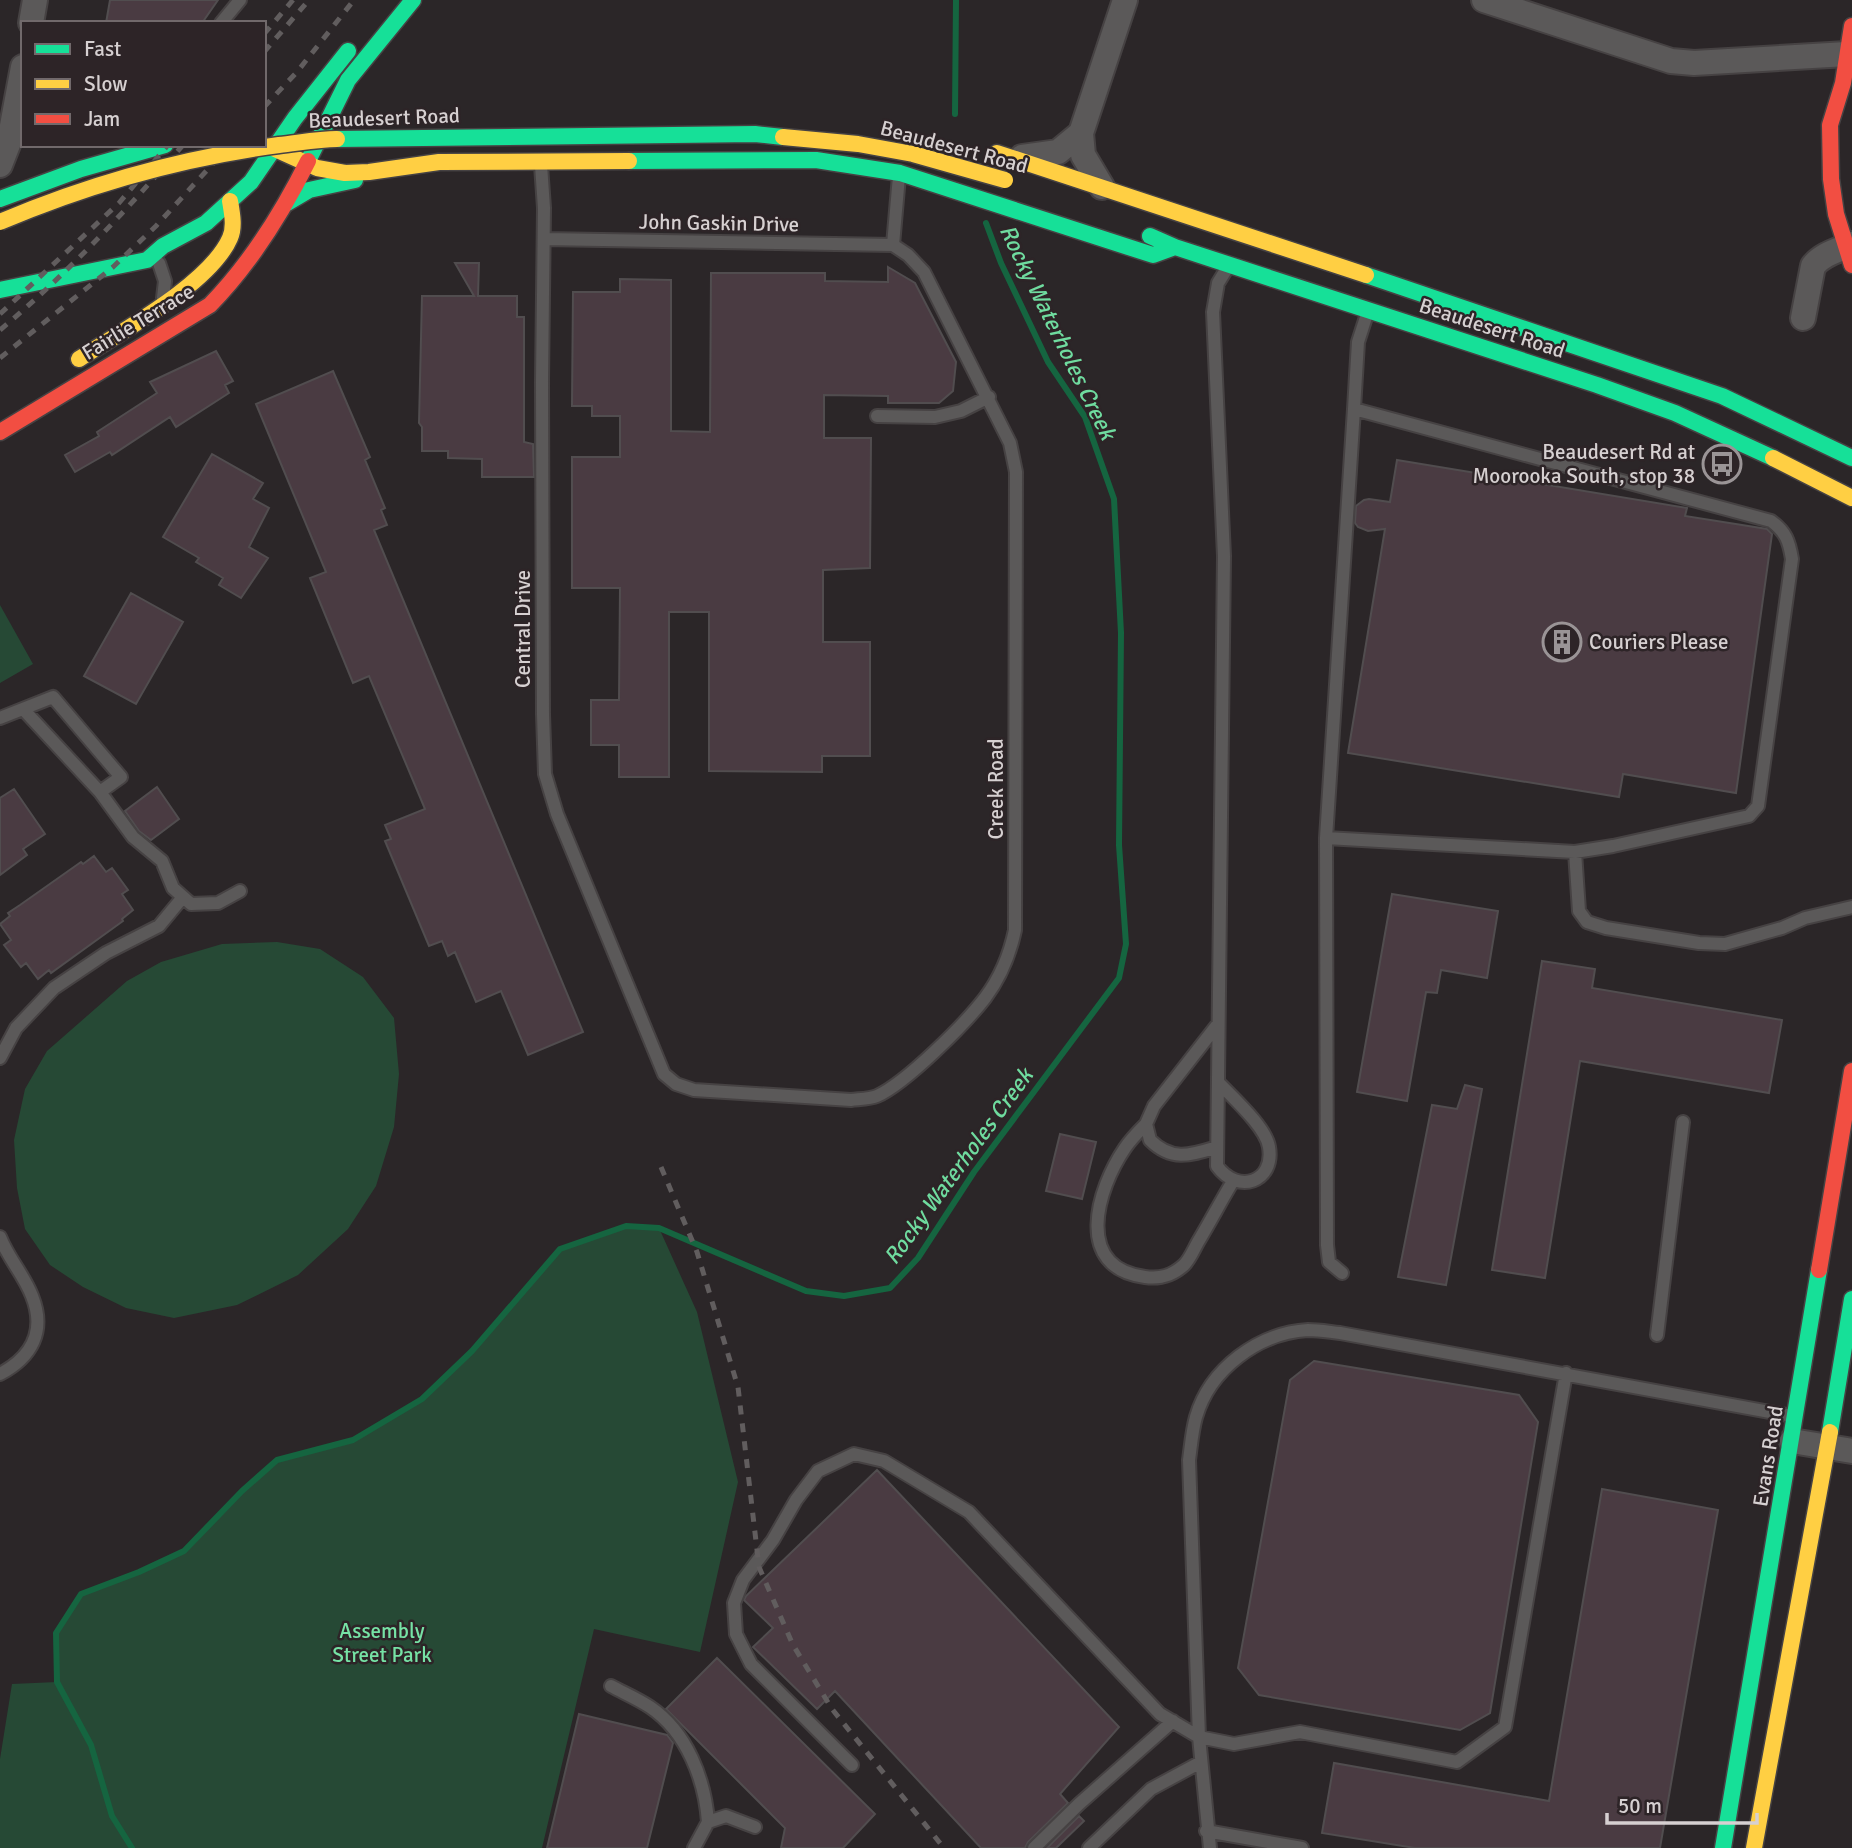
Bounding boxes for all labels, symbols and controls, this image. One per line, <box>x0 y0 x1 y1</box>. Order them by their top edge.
legend <box>21 21 266 147</box>
text: Fast <box>84 36 121 62</box>
text: Slow <box>84 71 128 97</box>
street label: Beaudesert Road <box>308 102 460 134</box>
text: Jam <box>84 106 120 132</box>
street label: Beaudesert Road <box>877 115 1031 179</box>
street label: John Gaskin Drive <box>639 209 799 237</box>
water label: Rocky Waterholes Creek <box>993 220 1123 447</box>
street label: Fairlie Terrace <box>77 278 199 366</box>
street label: Beaudesert Road <box>1416 292 1568 364</box>
place label: Beaudesert Rd at Moorooka South, stop 38 <box>1472 439 1695 489</box>
bus stop icon: Beaudesert Rd at Moorooka South, stop 38 <box>1701 443 1743 485</box>
street label: Central Drive <box>510 570 536 688</box>
building icon: Couriers Please <box>1541 621 1583 663</box>
place label: Couriers Please <box>1589 629 1728 655</box>
street label: Creek Road <box>983 738 1009 840</box>
water label: Rocky Waterholes Creek <box>877 1060 1041 1270</box>
street label: Evans Road <box>1747 1404 1789 1508</box>
park label: Assembly Street Park <box>332 1618 432 1668</box>
scale bar <box>1607 1782 1758 1826</box>
text: 50 m <box>1618 1793 1662 1819</box>

